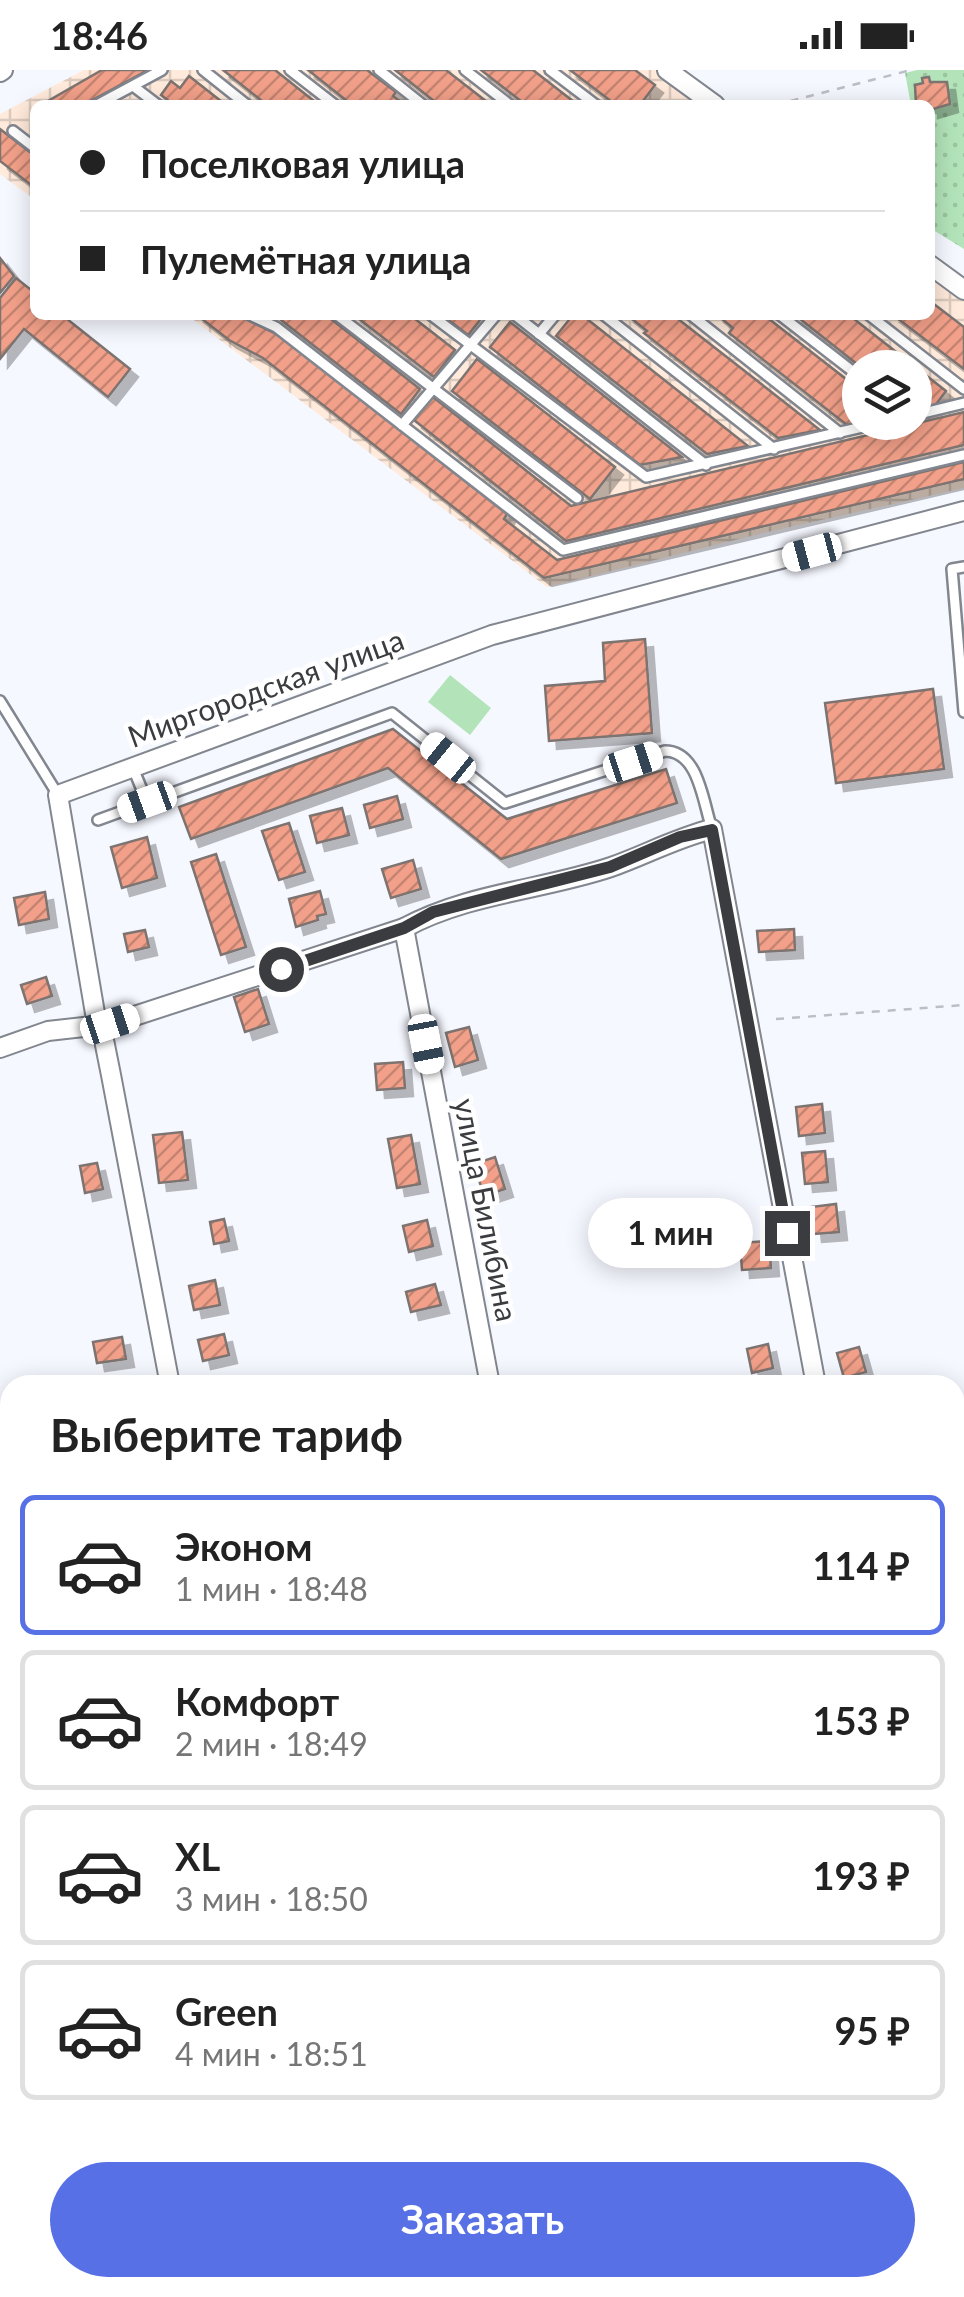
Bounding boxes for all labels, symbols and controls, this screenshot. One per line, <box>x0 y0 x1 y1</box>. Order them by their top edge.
text: 18:46 <box>50 12 148 58</box>
text: Поселковая улица <box>140 140 465 186</box>
text: Пулемётная улица <box>140 236 471 282</box>
map controls <box>842 350 932 440</box>
button: layers <box>842 350 932 440</box>
car <box>779 530 845 574</box>
street label: Миргородская улица <box>122 620 408 754</box>
car <box>415 727 481 789</box>
car <box>600 738 666 786</box>
car <box>114 778 180 826</box>
route start <box>259 947 304 992</box>
car <box>77 1000 143 1048</box>
car <box>406 1012 446 1076</box>
street label: улица Билибина <box>448 1095 526 1324</box>
callout: 1 мин <box>587 1198 752 1268</box>
route end <box>765 1211 810 1256</box>
text: 1 мин <box>627 1213 714 1252</box>
text: Выберите тариф <box>50 1408 403 1462</box>
icon: car <box>55 1520 145 1610</box>
text: Эконом <box>175 1523 313 1569</box>
text: 114 ₽ <box>813 1542 910 1588</box>
text: 1 мин · 18:48 <box>175 1569 368 1608</box>
icon: car <box>55 1675 145 1765</box>
text: Комфорт <box>175 1678 339 1724</box>
text: 153 ₽ <box>813 1697 910 1743</box>
text: 2 мин · 18:49 <box>175 1724 368 1763</box>
icon: car <box>55 1830 145 1920</box>
text: XL <box>175 1833 220 1879</box>
text: 193 ₽ <box>813 1852 910 1898</box>
text: 3 мин · 18:50 <box>175 1879 368 1918</box>
icon: car <box>55 1985 145 2075</box>
text: Green <box>175 1988 278 2034</box>
text: 95 ₽ <box>835 2007 910 2053</box>
text: 4 мин · 18:51 <box>175 2034 368 2073</box>
button: Заказать <box>50 2162 915 2277</box>

